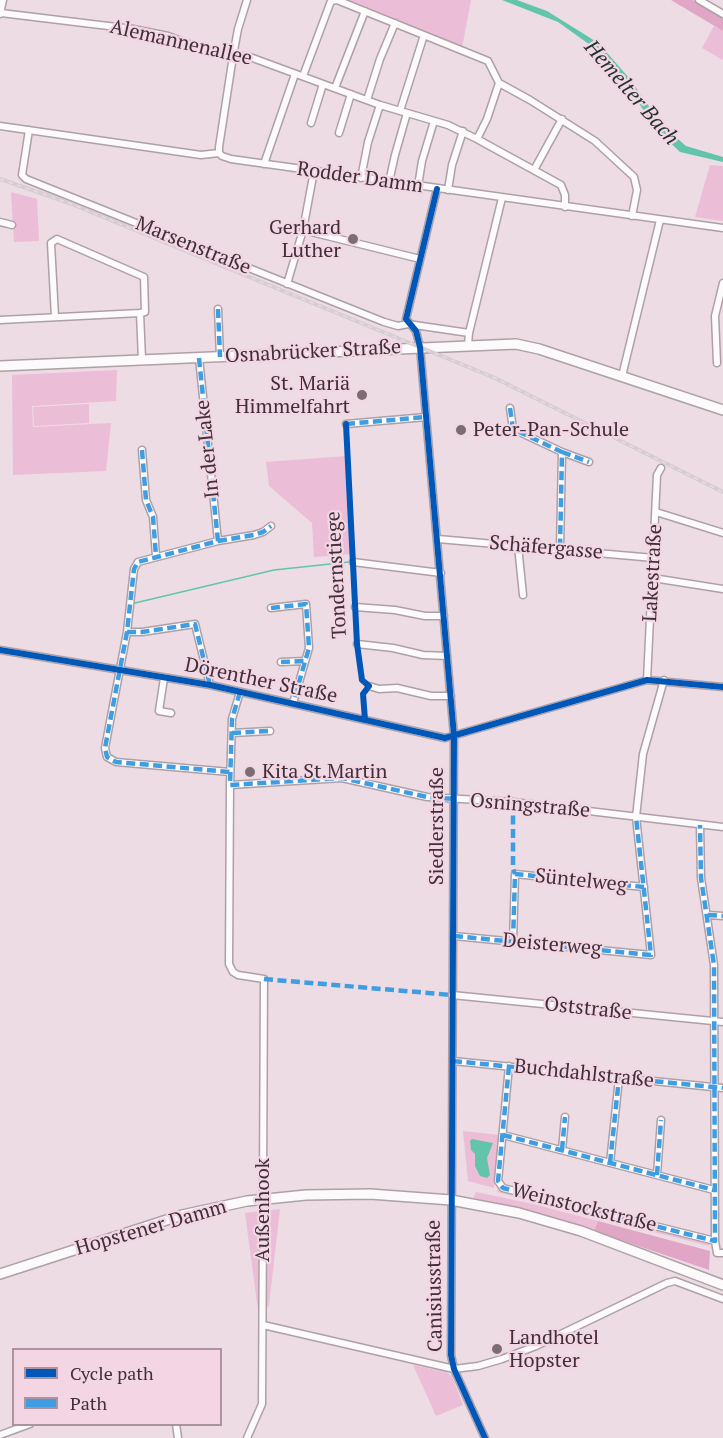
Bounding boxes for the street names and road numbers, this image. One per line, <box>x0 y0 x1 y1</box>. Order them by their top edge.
street label: Alemannenallee <box>108 15 254 71</box>
street label: Rodder Damm <box>295 157 425 199</box>
street label: Marsenstraße <box>132 212 254 280</box>
street label: Osnabrücker Straße <box>224 335 402 369</box>
street label: In der Lake <box>191 399 225 499</box>
street label: Tondernstiege <box>322 511 352 639</box>
street label: Lakestraße <box>638 523 668 623</box>
street label: Schäfergasse <box>488 531 604 565</box>
street label: Dörenther Straße <box>183 653 339 709</box>
street label: Siedlerstraße <box>425 767 449 885</box>
street label: Osningstraße <box>469 789 591 823</box>
street label: Süntelweg <box>534 864 628 898</box>
street label: Deisterweg <box>502 929 602 961</box>
street label: Oststraße <box>543 992 633 1026</box>
street label: Buchdahlstraße <box>513 1055 655 1093</box>
street label: Außenhook <box>251 1158 275 1262</box>
street label: Weinstockstraße <box>509 1178 659 1238</box>
street label: Hopstener Damm <box>73 1195 229 1261</box>
street label: Canisiusstraße <box>422 1220 448 1352</box>

